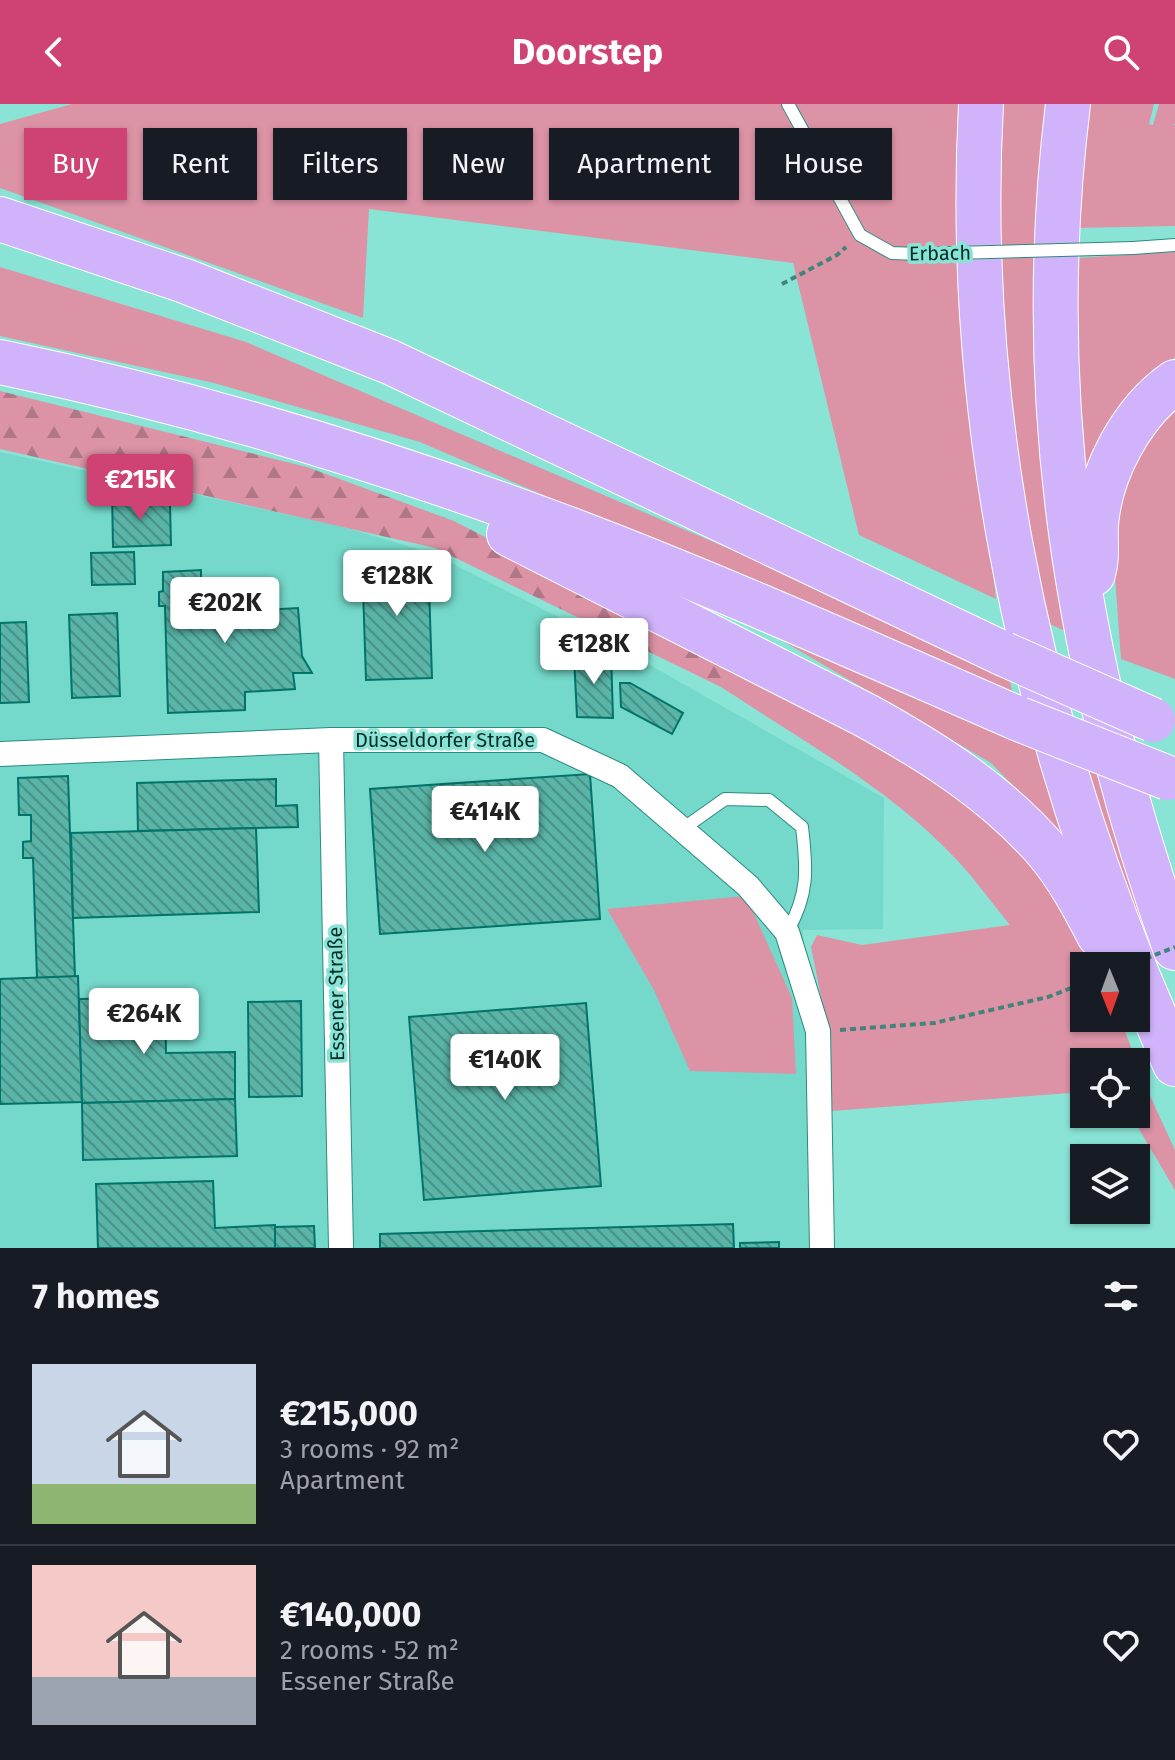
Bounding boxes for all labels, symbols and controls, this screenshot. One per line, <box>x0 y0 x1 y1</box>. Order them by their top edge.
icon: back <box>32 30 76 74</box>
text: Doorstep <box>512 30 663 74</box>
icon: search <box>1099 30 1143 74</box>
chip: Buy <box>24 128 127 200</box>
chip: Rent <box>143 128 257 200</box>
chip: Filters <box>273 128 407 200</box>
chip: New <box>423 128 533 200</box>
chip: Apartment <box>549 128 739 200</box>
chip: House <box>755 128 892 200</box>
street label: Erbach <box>909 240 971 266</box>
pin: €215K <box>84 454 196 522</box>
text: €215K <box>105 464 175 495</box>
pin: €128K <box>341 550 453 618</box>
text: €128K <box>361 560 433 591</box>
pin: €202K <box>169 577 281 645</box>
text: €202K <box>188 587 262 618</box>
pin: €128K <box>538 618 650 686</box>
text: €128K <box>558 628 630 659</box>
street label: Düsseldorfer Straße <box>355 728 535 752</box>
pin: €414K <box>429 786 541 854</box>
text: €414K <box>450 796 520 827</box>
street label: Essener Straße <box>323 927 349 1061</box>
north arrow <box>1070 952 1150 1032</box>
map controls <box>1070 952 1150 1224</box>
pin: €264K <box>88 988 200 1056</box>
text: €264K <box>107 998 181 1029</box>
pin: €140K <box>449 1034 561 1102</box>
text: €140K <box>468 1044 542 1075</box>
button: locate <box>1070 1048 1150 1128</box>
button: layers <box>1070 1144 1150 1224</box>
icon: filters <box>1099 1274 1143 1318</box>
text: 7 homes <box>32 1276 159 1317</box>
text: €215,000 <box>280 1393 418 1434</box>
icon: home <box>96 1396 192 1492</box>
icon: heart <box>1099 1422 1143 1466</box>
text: 3 rooms · 92 m² <box>280 1434 459 1465</box>
text: Apartment <box>280 1465 405 1496</box>
text: €140,000 <box>280 1594 421 1635</box>
icon: home <box>96 1597 192 1693</box>
icon: heart <box>1099 1623 1143 1667</box>
text: 2 rooms · 52 m² <box>280 1635 459 1666</box>
text: Essener Straße <box>280 1666 455 1697</box>

